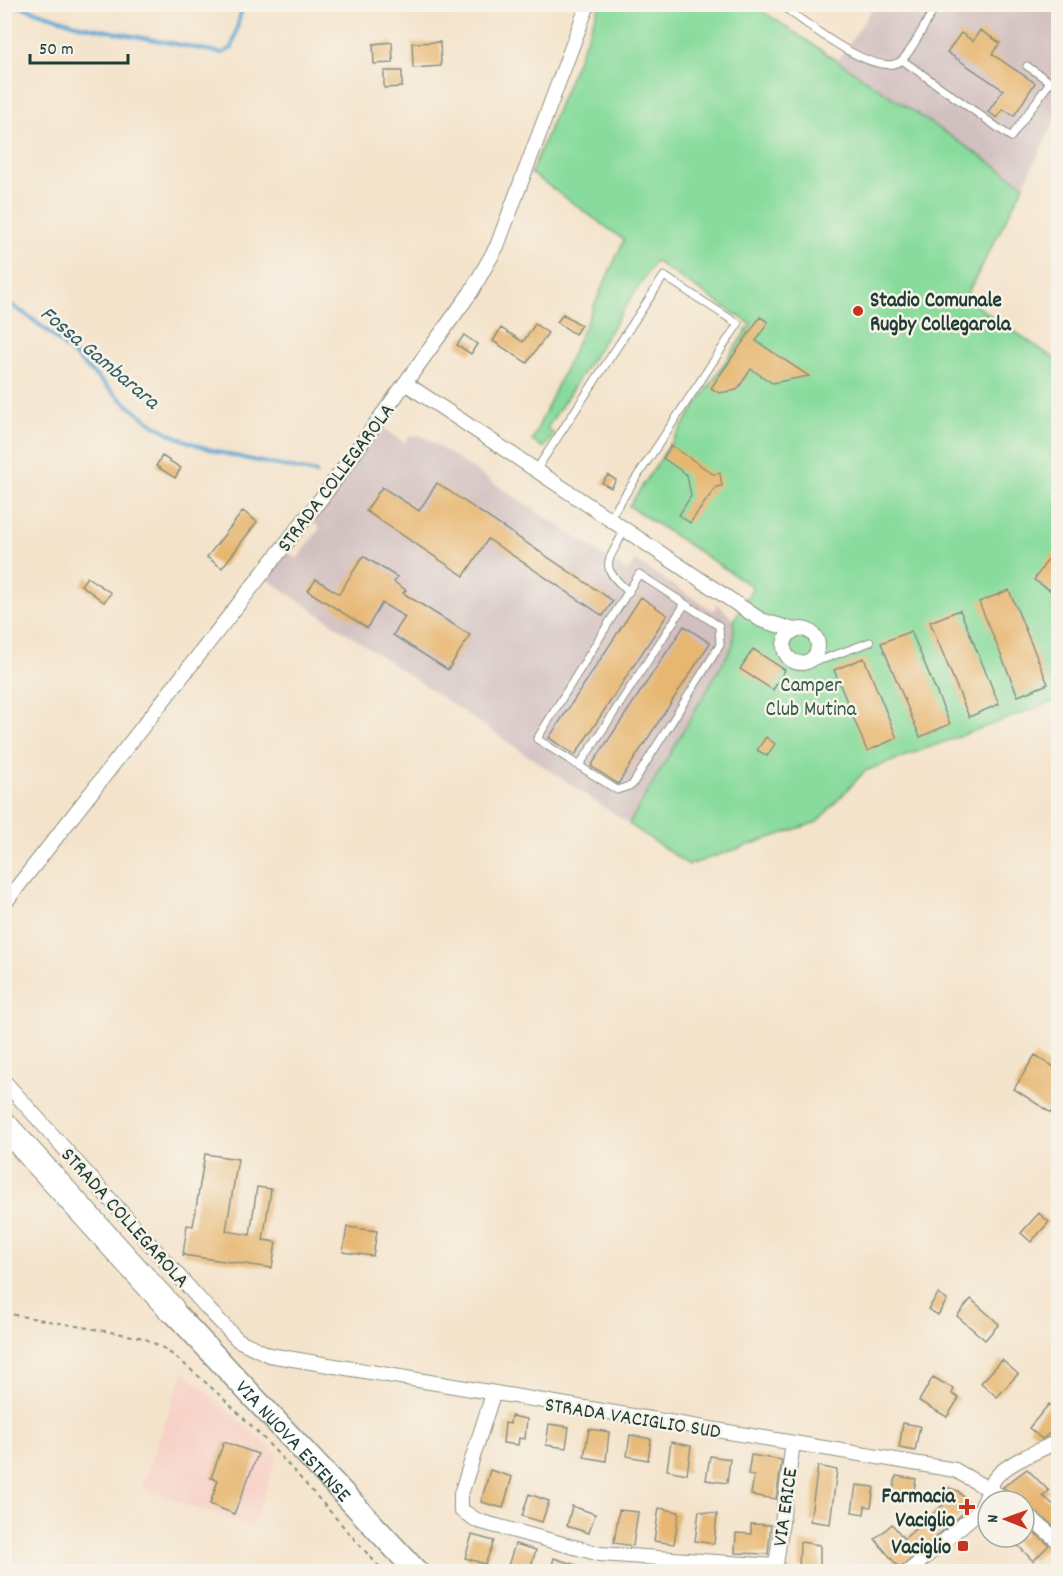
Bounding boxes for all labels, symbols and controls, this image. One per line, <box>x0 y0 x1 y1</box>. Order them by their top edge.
scale bar <box>30 27 128 65</box>
text: 50 m <box>39 38 74 63</box>
place label: Stadio Comunale Rugby Collegarola <box>870 287 1012 341</box>
water label: Fossa Gambarara <box>33 300 166 419</box>
marker: Stadio Comunale Rugby Collegarola <box>851 304 865 318</box>
street label: STRADA COLLEGAROLA <box>271 398 404 560</box>
park label: Camper Club Mutina <box>766 672 858 726</box>
street label: STRADA COLLEGAROLA <box>52 1142 195 1296</box>
street label: VIA NUOVA ESTENSE <box>227 1375 357 1511</box>
street label: STRADA VACIGLIO SUD <box>542 1391 723 1449</box>
street label: VIA ERICE <box>767 1466 807 1549</box>
place label: Farmacia Vaciglio <box>882 1483 956 1537</box>
north arrow <box>976 1489 1036 1549</box>
marker: Farmacia Vaciglio <box>960 1500 974 1514</box>
text: N <box>982 1515 1005 1523</box>
place label: Vaciglio <box>891 1534 951 1564</box>
marker: Vaciglio <box>956 1539 970 1553</box>

